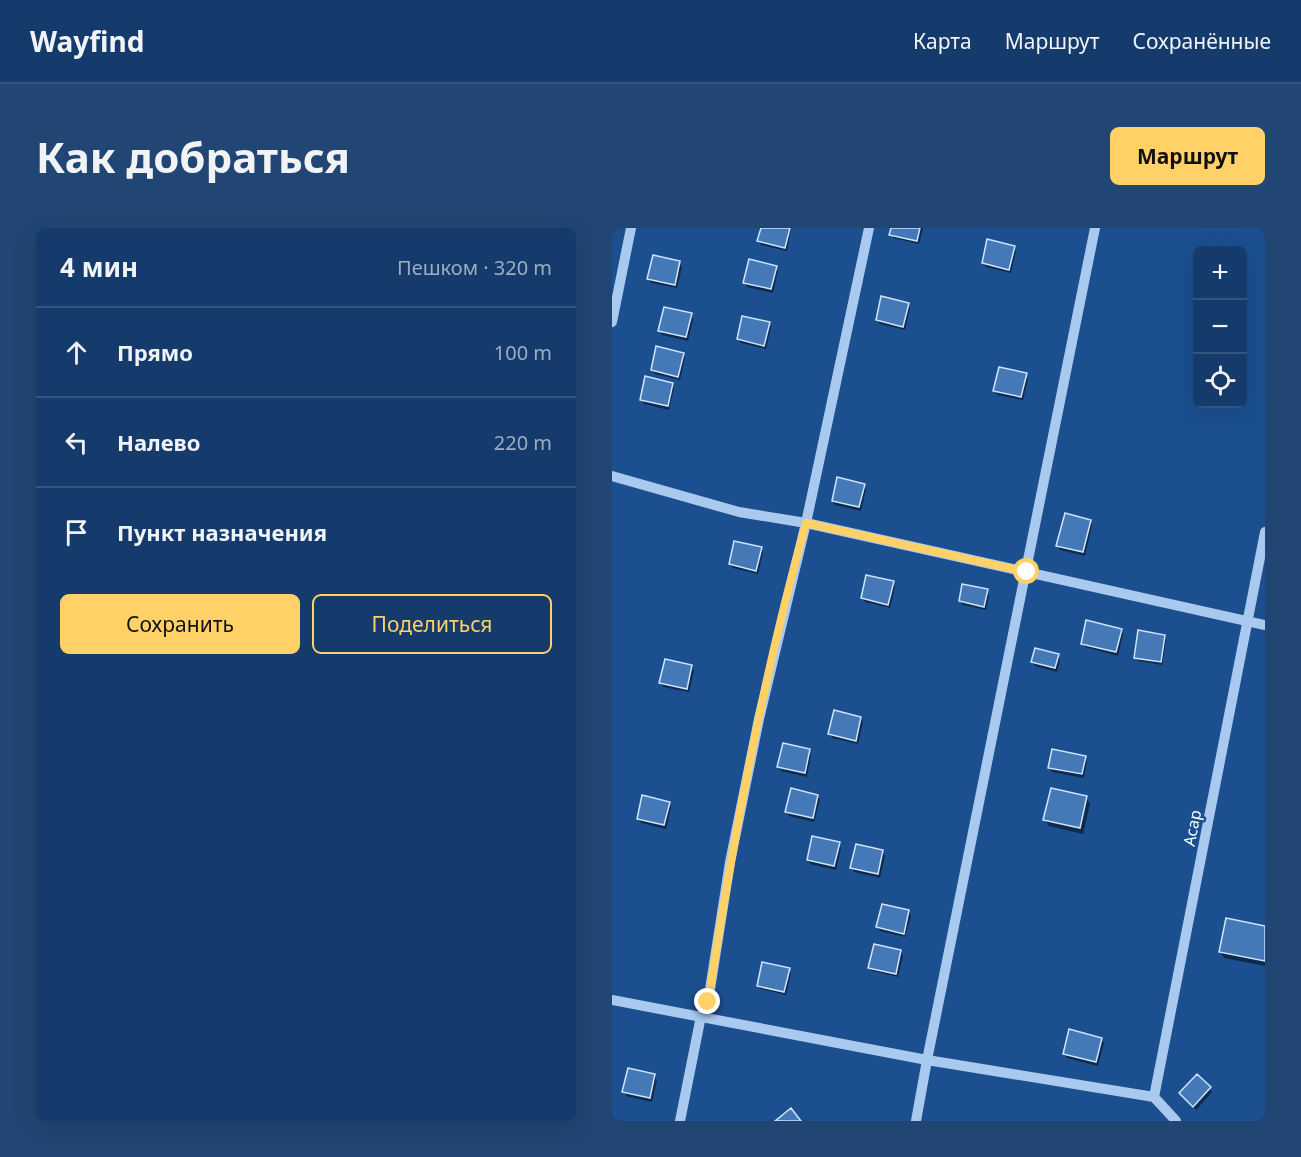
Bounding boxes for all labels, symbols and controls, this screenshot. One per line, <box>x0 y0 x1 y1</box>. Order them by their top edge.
text: Wayfind <box>30 22 144 60</box>
text: Карта <box>913 27 972 55</box>
text: Маршрут <box>1005 27 1100 55</box>
text: Сохранённые <box>1133 27 1271 55</box>
button: Маршрут <box>1110 127 1265 185</box>
text: Как добраться <box>36 128 350 185</box>
map controls <box>1193 246 1247 408</box>
button: + <box>1193 246 1247 300</box>
text: 4 мин <box>60 249 138 285</box>
text: Пешком · 320 m <box>397 254 552 281</box>
button: − <box>1193 300 1247 354</box>
icon: ahead <box>60 336 93 369</box>
text: Прямо <box>117 337 193 367</box>
text: 100 m <box>494 339 552 366</box>
button: locate <box>1193 354 1247 408</box>
icon: left <box>60 426 93 459</box>
text: Налево <box>117 427 200 457</box>
text: 220 m <box>494 429 552 456</box>
icon: arrive <box>60 516 93 549</box>
text: Пункт назначения <box>117 517 327 547</box>
route start <box>1013 558 1039 584</box>
button: Сохранить <box>60 594 300 654</box>
button: Поделиться <box>312 594 552 654</box>
street label: Асар <box>1178 808 1206 848</box>
route end <box>694 988 720 1014</box>

